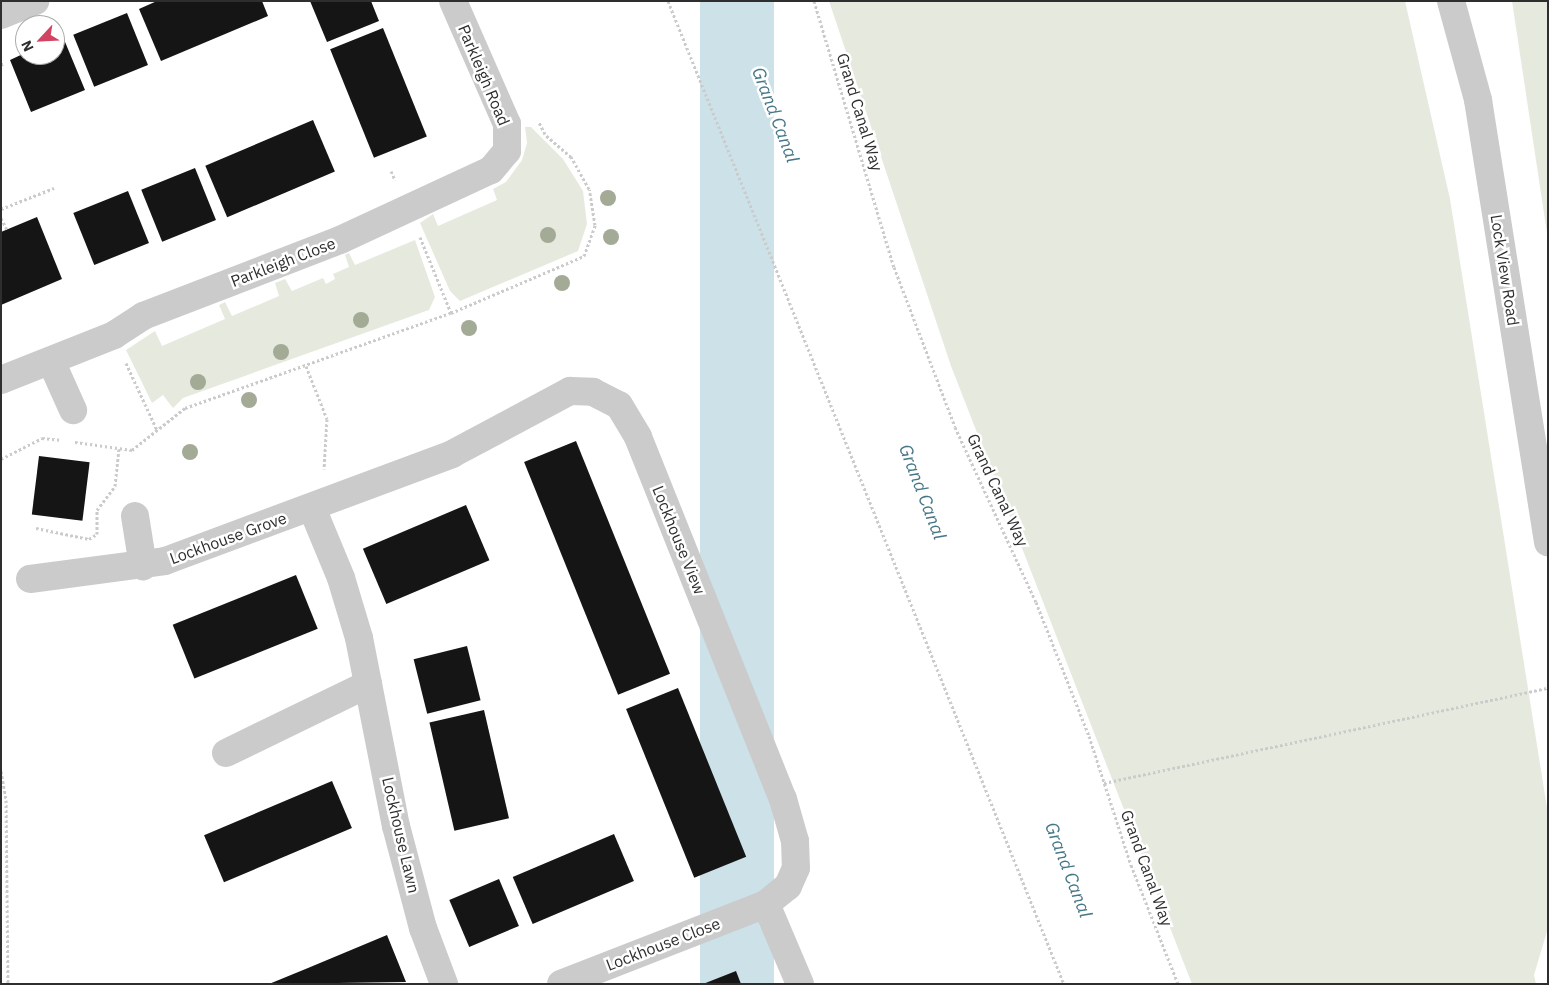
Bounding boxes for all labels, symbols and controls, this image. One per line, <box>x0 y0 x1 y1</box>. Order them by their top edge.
north arrow <box>15 15 65 65</box>
street label: Parkleigh Road <box>454 22 514 128</box>
text: N <box>17 38 38 54</box>
street label: Grand Canal Way <box>833 51 887 173</box>
water label: Grand Canal <box>747 64 803 166</box>
street label: Lock View Road <box>1487 213 1523 327</box>
street label: Parkleigh Close <box>228 233 338 291</box>
street label: Grand Canal Way <box>963 430 1033 550</box>
water label: Grand Canal <box>894 441 950 543</box>
street label: Lockhouse View <box>648 483 710 597</box>
street label: Lockhouse Grove <box>167 508 289 568</box>
street label: Lockhouse Lawn <box>378 775 424 895</box>
street label: Grand Canal Way <box>1117 807 1177 929</box>
water label: Grand Canal <box>1040 819 1096 921</box>
street label: Lockhouse Close <box>603 913 723 975</box>

